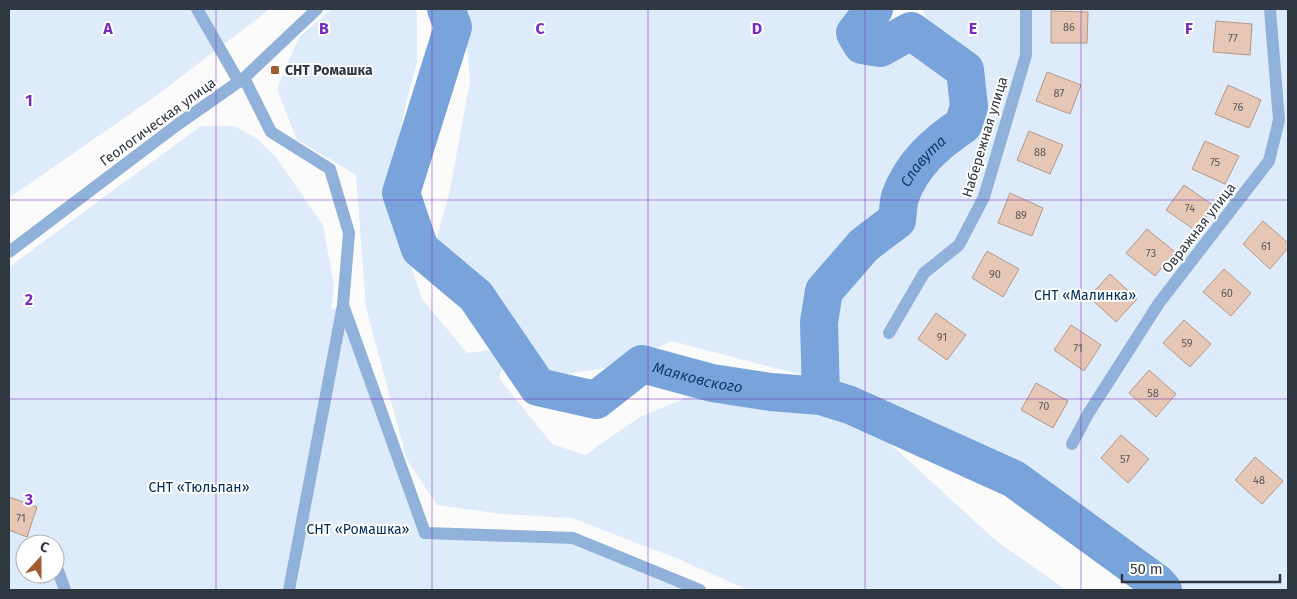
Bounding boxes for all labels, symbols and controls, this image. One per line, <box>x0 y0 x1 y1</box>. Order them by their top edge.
text: A <box>102 19 113 38</box>
text: B <box>319 19 329 38</box>
text: C <box>535 19 545 38</box>
text: D <box>752 19 762 38</box>
text: E <box>969 19 977 38</box>
text: F <box>1185 19 1193 38</box>
house number: 86 <box>1063 21 1075 34</box>
house number: 77 <box>1228 32 1238 45</box>
place label: СНТ Ромашка <box>285 62 373 79</box>
marker: СНТ Ромашка <box>269 64 281 76</box>
street label: Геологическая улица <box>97 74 219 170</box>
street label: Набережная улица <box>959 75 1011 199</box>
house number: 87 <box>1054 87 1065 100</box>
text: 1 <box>25 91 33 110</box>
house number: 76 <box>1233 101 1243 114</box>
water label: Славута <box>897 132 950 190</box>
house number: 88 <box>1034 146 1046 159</box>
house number: 75 <box>1210 156 1221 169</box>
street label: Овражная улица <box>1159 180 1239 276</box>
house number: 74 <box>1185 202 1195 215</box>
house number: 89 <box>1015 209 1027 222</box>
house number: 61 <box>1261 240 1271 253</box>
house number: 73 <box>1146 247 1156 260</box>
house number: 90 <box>989 268 1001 281</box>
park label: СНТ «Малинка» <box>1034 287 1136 304</box>
house number: 60 <box>1221 287 1233 300</box>
text: 2 <box>25 290 33 309</box>
house number: 91 <box>937 331 947 344</box>
house number: 59 <box>1181 337 1193 350</box>
house number: 71 <box>1073 342 1083 355</box>
water label: Маяковского <box>651 358 744 397</box>
house number: 58 <box>1147 387 1159 400</box>
house number: 70 <box>1039 400 1049 413</box>
house number: 57 <box>1120 453 1130 466</box>
house number: 48 <box>1253 474 1265 487</box>
park label: СНТ «Тюльпан» <box>148 479 250 496</box>
text: 3 <box>24 490 33 509</box>
house number: 71 <box>16 512 26 525</box>
park label: СНТ «Ромашка» <box>307 521 410 538</box>
north arrow <box>15 534 65 584</box>
text: С <box>38 538 51 557</box>
scale bar <box>1122 552 1280 584</box>
text: 50 m <box>1130 560 1163 578</box>

